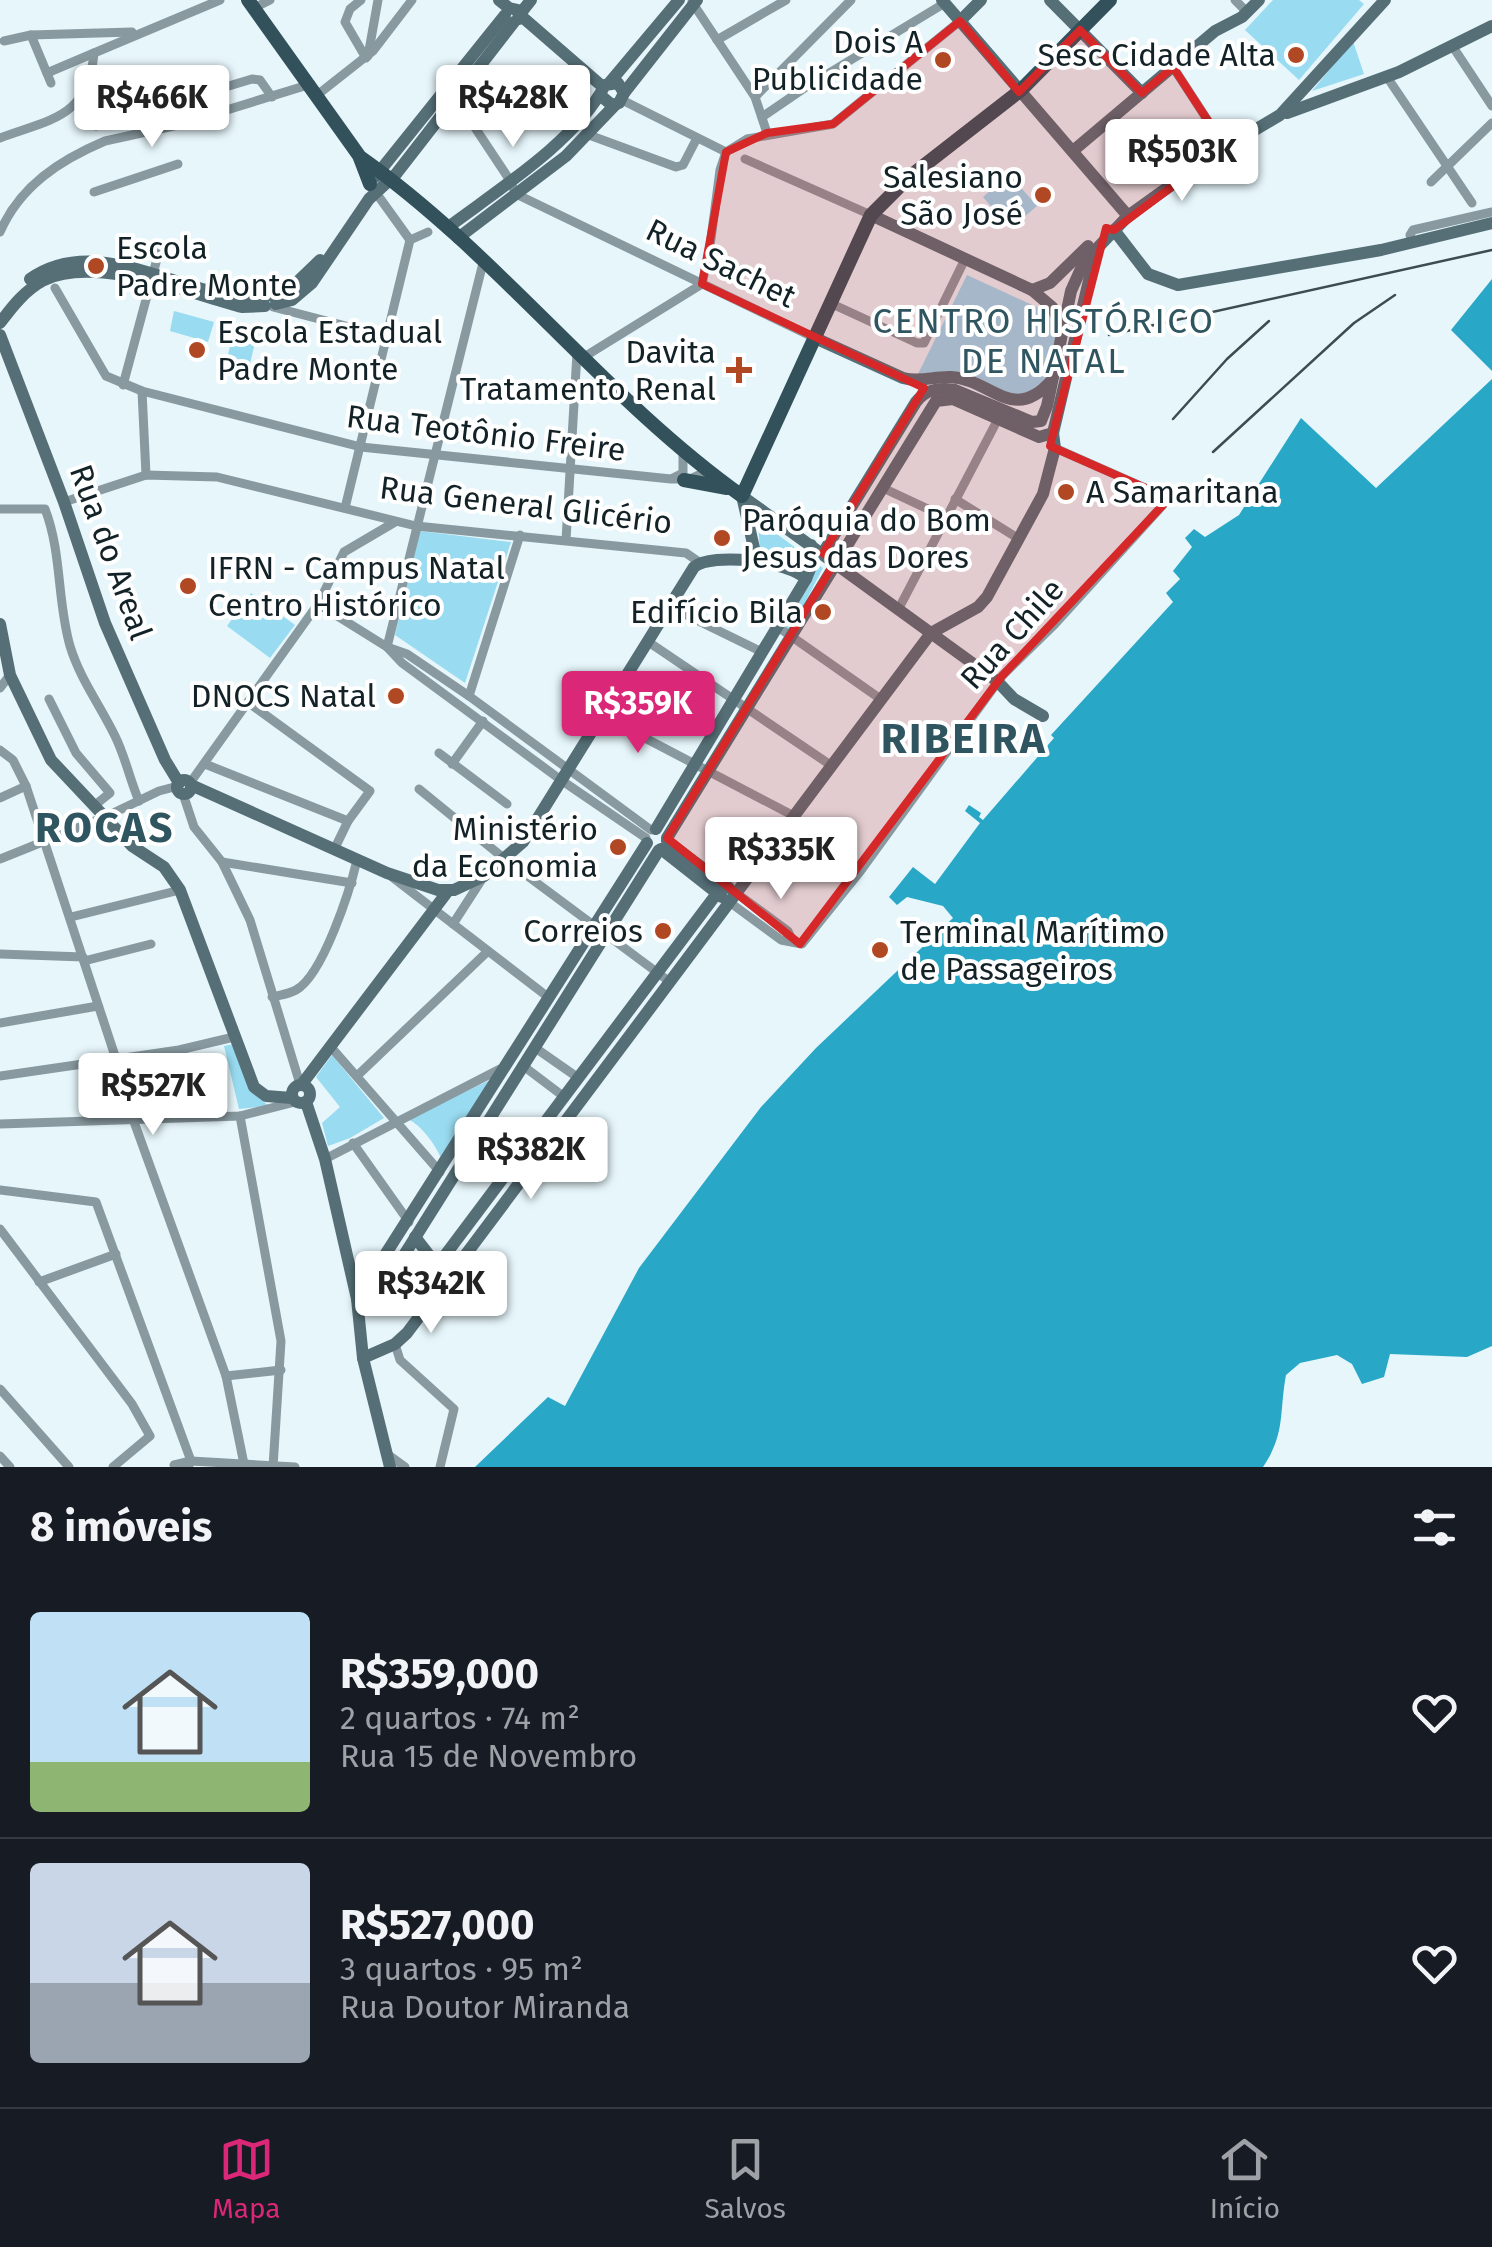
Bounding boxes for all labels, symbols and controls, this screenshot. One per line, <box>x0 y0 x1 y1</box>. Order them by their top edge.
place label: Dois A Publicidade <box>752 23 924 98</box>
place label: Sesc Cidade Alta <box>1037 36 1276 74</box>
marker: Sesc Cidade Alta <box>1285 44 1307 66</box>
marker: Dois A Publicidade <box>932 49 954 71</box>
pin: R$466K <box>71 65 233 150</box>
pin: R$428K <box>432 65 594 150</box>
text: R$466K <box>96 78 208 116</box>
text: R$428K <box>458 78 568 116</box>
pin: R$503K <box>1101 119 1263 204</box>
text: R$503K <box>1127 132 1237 170</box>
place label: Salesiano São José <box>883 158 1023 233</box>
marker: Salesiano São José <box>1032 184 1054 206</box>
street label: Rua Sachet <box>640 210 802 316</box>
place label: Escola Padre Monte <box>116 229 298 304</box>
marker: Escola Padre Monte <box>85 255 107 277</box>
district label: CENTRO HISTÓRICO DE NATAL <box>873 300 1215 382</box>
place label: Escola Estadual Padre Monte <box>217 313 442 388</box>
place label: Davita Tratamento Renal <box>460 333 716 408</box>
marker: Escola Estadual Padre Monte <box>186 339 208 361</box>
marker: Davita Tratamento Renal <box>726 357 752 383</box>
street label: Rua Teotônio Freire <box>344 397 628 469</box>
street label: Rua do Areal <box>62 459 160 645</box>
street label: Rua General Glicério <box>377 468 675 542</box>
place label: A Samaritana <box>1086 473 1279 511</box>
marker: A Samaritana <box>1055 481 1077 503</box>
place label: Paróquia do Bom Jesus das Dores <box>742 501 991 576</box>
marker: Paróquia do Bom Jesus das Dores <box>711 527 733 549</box>
place label: IFRN - Campus Natal Centro Histórico <box>208 549 505 624</box>
street label: Rua Chile <box>952 571 1072 697</box>
marker: IFRN - Campus Natal Centro Histórico <box>177 575 199 597</box>
place label: Edifício Bila <box>630 593 803 631</box>
marker: Edifício Bila <box>812 601 834 623</box>
pin: R$359K <box>557 671 719 756</box>
place label: DNOCS Natal <box>191 677 376 715</box>
text: R$359K <box>584 684 692 722</box>
marker: DNOCS Natal <box>385 685 407 707</box>
district label: RIBEIRA <box>881 714 1047 764</box>
district label: ROCAS <box>35 803 175 853</box>
place label: Ministério da Economia <box>412 810 598 885</box>
pin: R$335K <box>700 817 862 902</box>
text: R$335K <box>727 830 835 868</box>
marker: Ministério da Economia <box>607 836 629 858</box>
place label: Correios <box>523 912 643 950</box>
place label: Terminal Marítimo de Passageiros <box>900 913 1165 988</box>
marker: Correios <box>652 920 674 942</box>
marker: Terminal Marítimo de Passageiros <box>869 939 891 961</box>
pin: R$527K <box>72 1053 234 1138</box>
text: R$527K <box>100 1066 206 1104</box>
pin: R$382K <box>450 1117 612 1202</box>
text: R$382K <box>477 1130 585 1168</box>
pin: R$342K <box>350 1251 512 1336</box>
text: R$342K <box>377 1264 485 1302</box>
icon: filters <box>1407 1500 1462 1555</box>
text: 8 imóveis <box>30 1502 212 1552</box>
text: R$359,000 <box>340 1649 539 1699</box>
icon: home <box>110 1652 230 1772</box>
icon: heart <box>1407 1685 1462 1740</box>
text: 2 quartos · 74 m² <box>340 1699 580 1737</box>
text: Rua 15 de Novembro <box>340 1737 637 1775</box>
text: R$527,000 <box>340 1900 535 1950</box>
icon: home <box>110 1903 230 2023</box>
icon: heart <box>1407 1936 1462 1991</box>
text: 3 quartos · 95 m² <box>340 1950 583 1988</box>
text: Rua Doutor Miranda <box>340 1988 630 2026</box>
tab: Mapa <box>212 2132 281 2225</box>
tab: Salvos <box>705 2132 786 2225</box>
tab: Início <box>1210 2132 1280 2225</box>

